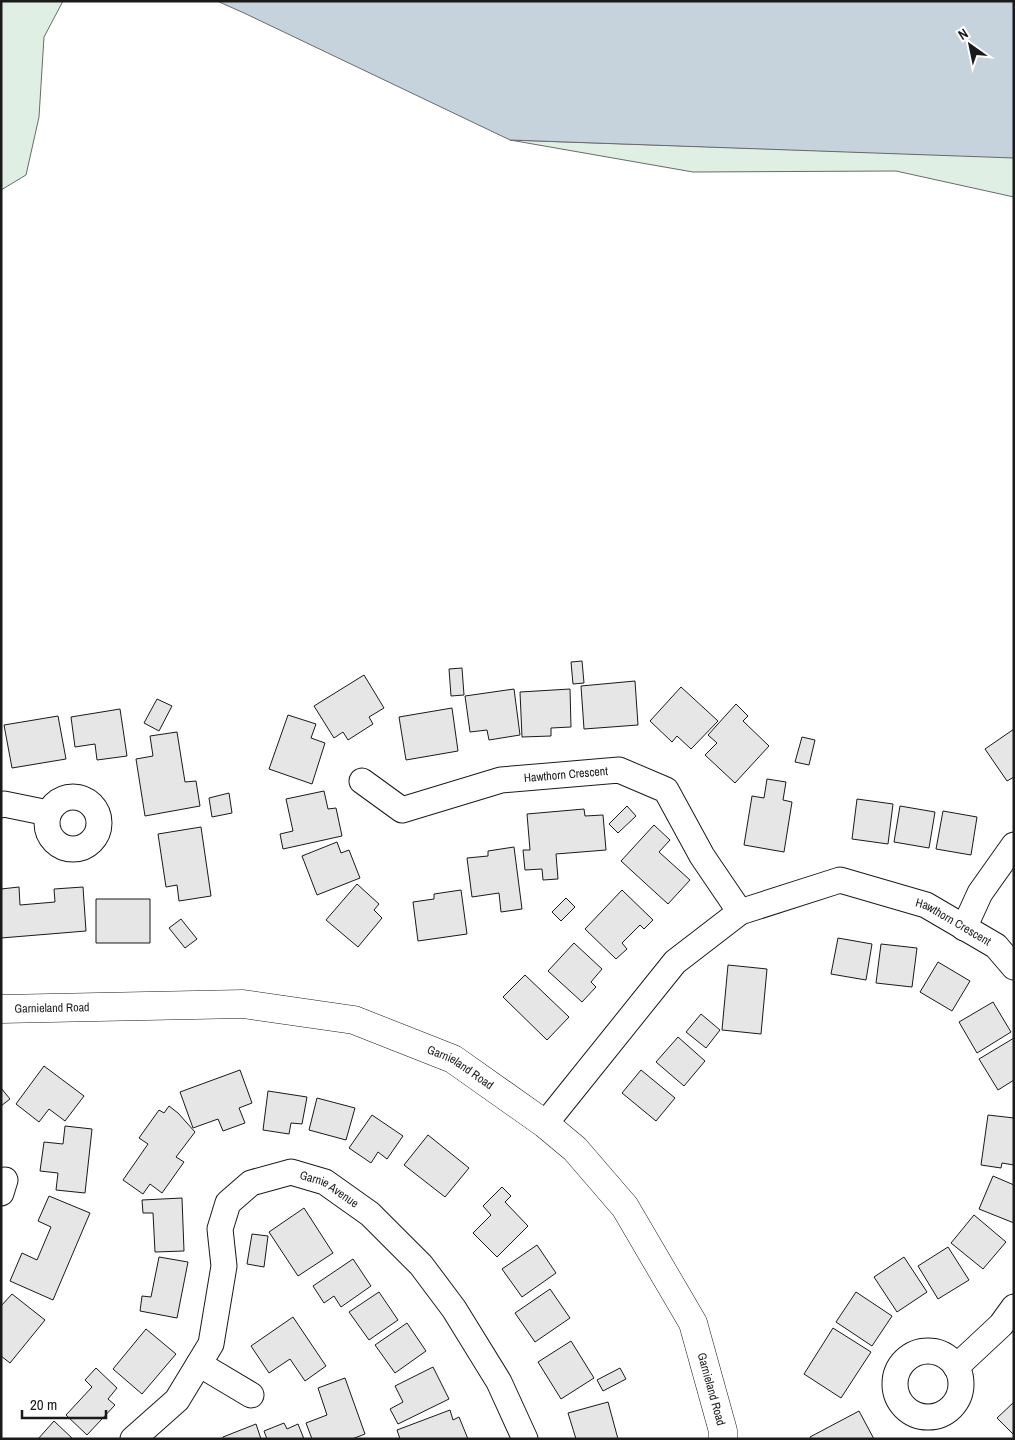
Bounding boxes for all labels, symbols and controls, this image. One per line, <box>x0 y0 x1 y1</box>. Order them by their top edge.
north arrow <box>945 20 995 70</box>
text: N <box>955 24 971 44</box>
street label: Hawthorn Crescent <box>523 763 609 786</box>
street label: Hawthorn Crescent <box>914 894 994 949</box>
street label: Garnieland Road <box>14 999 90 1017</box>
street label: Garnieland Road <box>425 1042 497 1093</box>
street label: Garnie Avenue <box>298 1167 362 1211</box>
street label: Garnieland Road <box>694 1351 729 1427</box>
scale bar <box>22 1388 106 1420</box>
text: 20 m <box>30 1394 57 1415</box>

